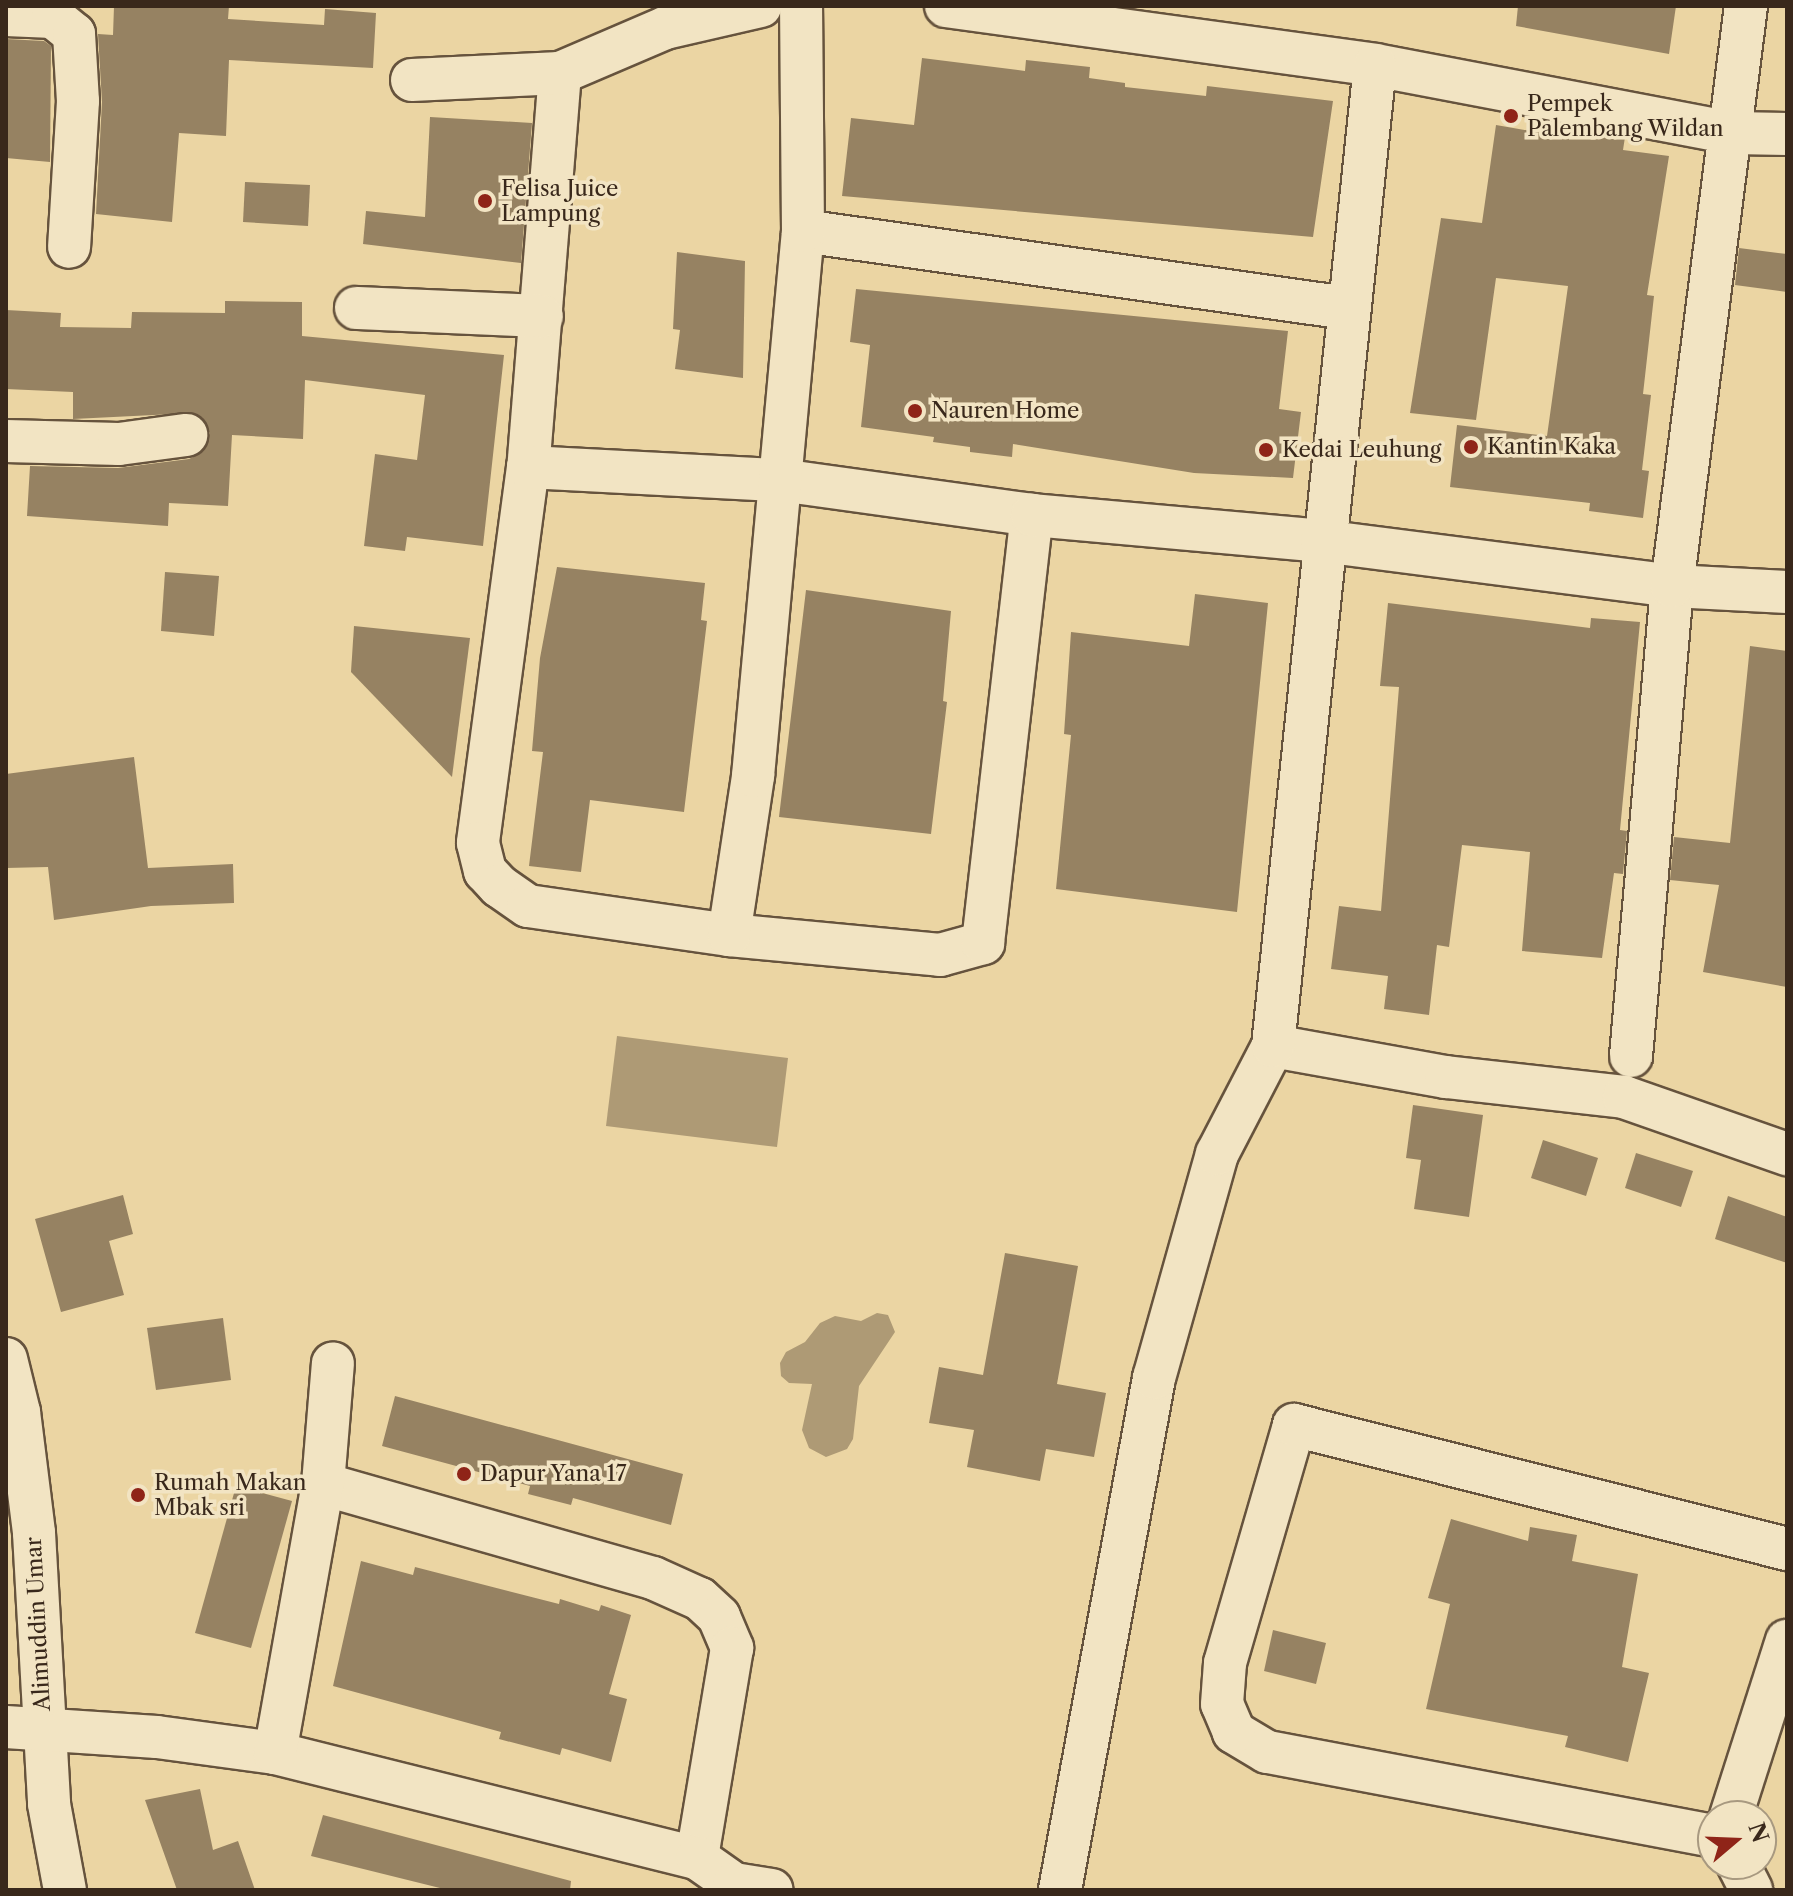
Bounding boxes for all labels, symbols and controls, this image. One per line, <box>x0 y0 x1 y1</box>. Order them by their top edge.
place label: Pempek Palembang Wildan <box>1527 90 1724 142</box>
marker: Pempek Palembang Wildan <box>1502 107 1520 125</box>
place label: Felisa Juice Lampung <box>501 175 619 226</box>
marker: Felisa Juice Lampung <box>476 192 494 210</box>
place label: Nauren Home <box>931 398 1079 424</box>
marker: Nauren Home <box>906 402 924 420</box>
place label: Kantin Kaka <box>1487 434 1616 460</box>
place label: Kedai Leuhung <box>1282 437 1441 463</box>
marker: Kantin Kaka <box>1462 438 1480 456</box>
marker: Kedai Leuhung <box>1257 441 1275 459</box>
place label: Dapur Yana 17 <box>480 1461 628 1487</box>
marker: Dapur Yana 17 <box>455 1465 473 1483</box>
place label: Rumah Makan Mbak sri <box>154 1469 307 1520</box>
marker: Rumah Makan Mbak sri <box>129 1486 147 1504</box>
street label: Alimuddin Umar <box>20 1536 56 1712</box>
north arrow <box>1697 1800 1777 1880</box>
text: N <box>1742 1819 1774 1846</box>

